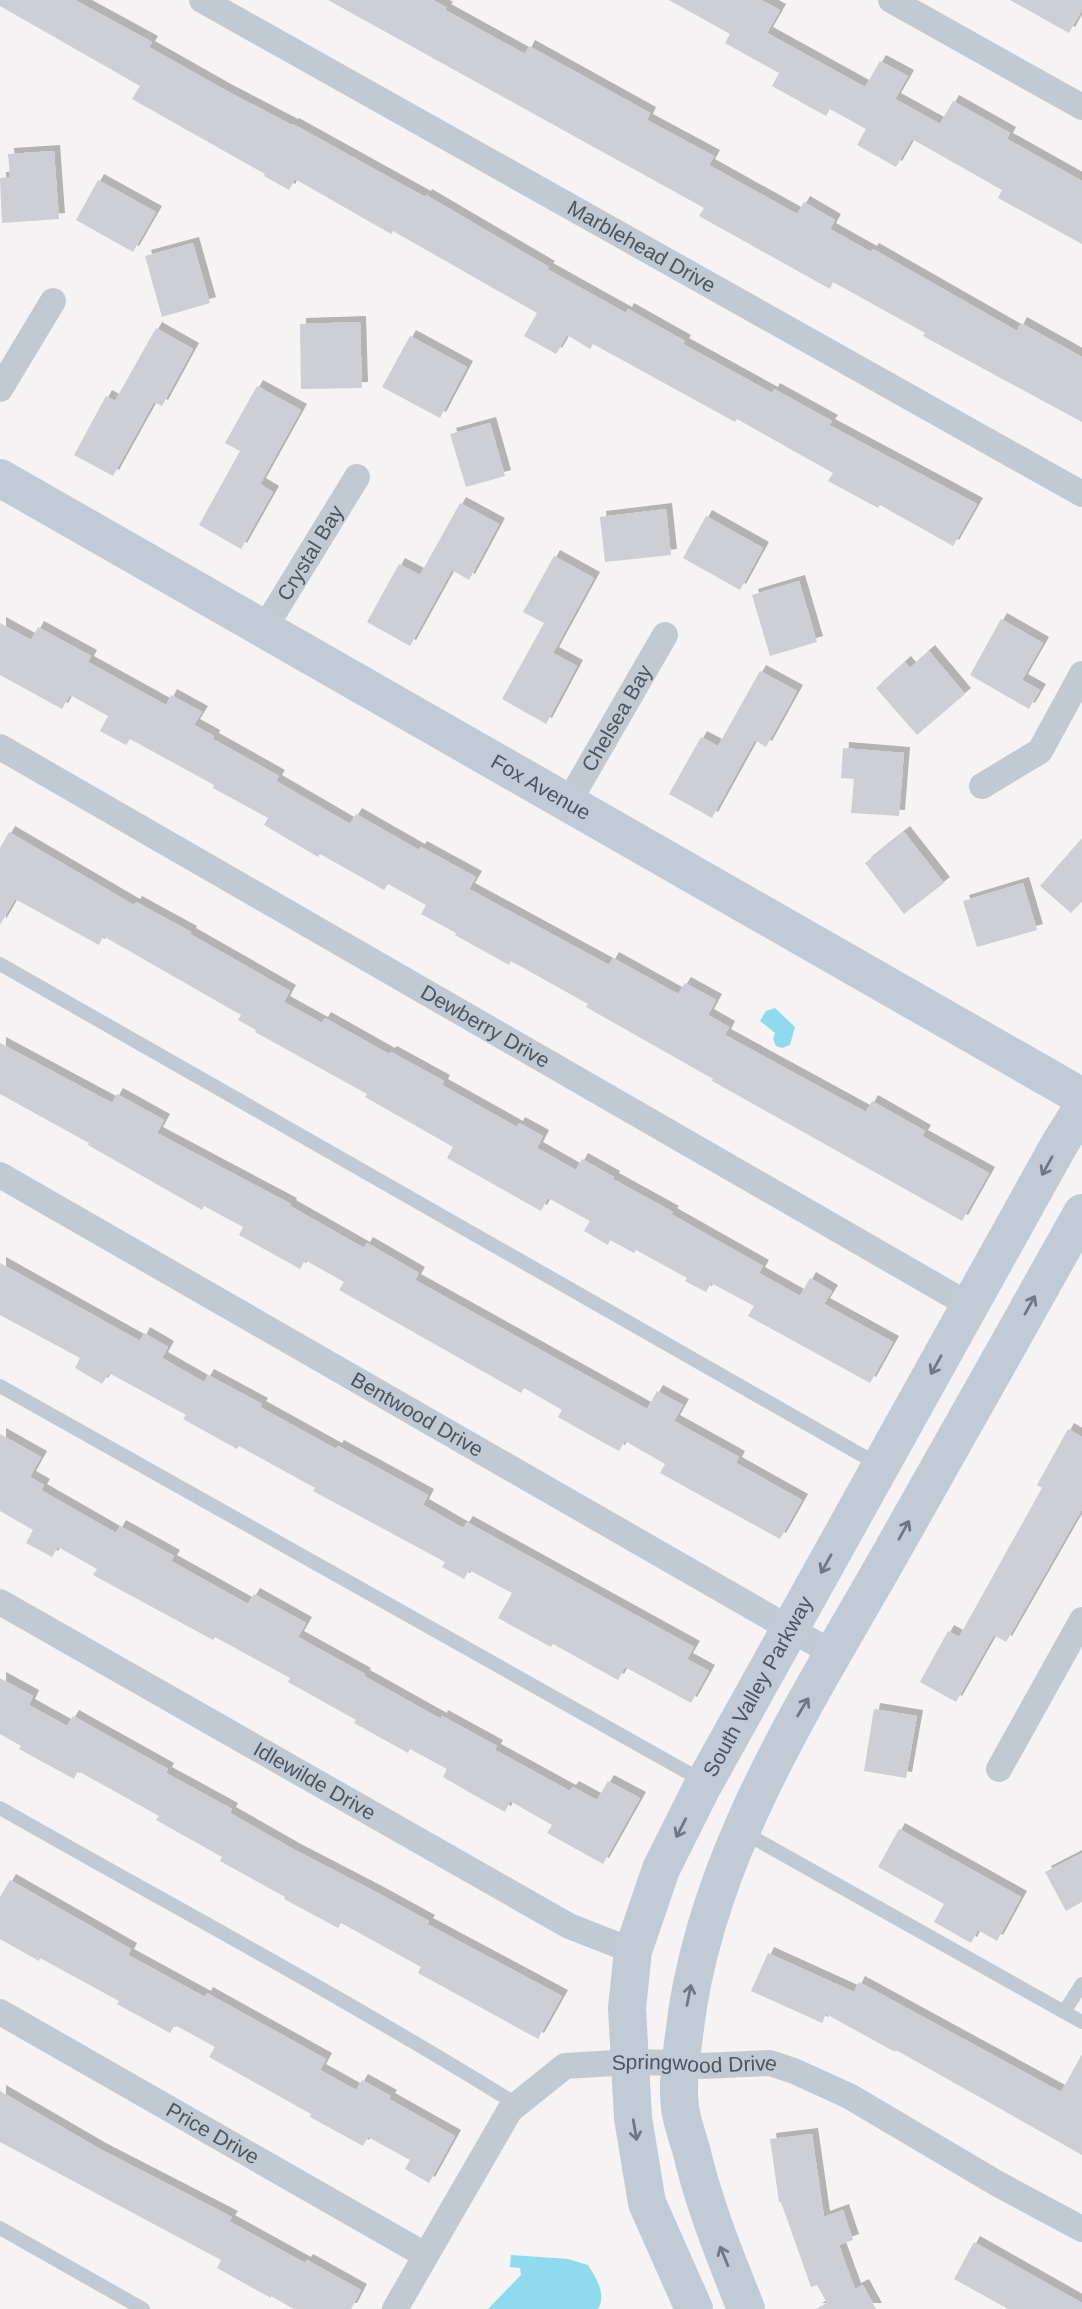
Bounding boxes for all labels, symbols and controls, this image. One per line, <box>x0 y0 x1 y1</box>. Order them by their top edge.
street label: Marblehead Drive <box>564 196 720 297</box>
street label: Crystal Bay <box>272 501 348 605</box>
street label: Chelsea Bay <box>577 660 657 775</box>
street label: Fox Avenue <box>487 749 595 824</box>
street label: Dewberry Drive <box>417 980 554 1072</box>
one-way arrow <box>1040 1156 1054 1176</box>
one-way arrow <box>1023 1296 1037 1316</box>
one-way arrow <box>929 1354 942 1375</box>
street label: Bentwood Drive <box>347 1367 487 1461</box>
one-way arrow <box>897 1521 911 1541</box>
one-way arrow <box>818 1553 832 1574</box>
street label: South Valley Parkway <box>698 1592 817 1780</box>
one-way arrow <box>796 1698 810 1718</box>
street label: Idlewilde Drive <box>250 1737 380 1824</box>
one-way arrow <box>674 1817 688 1838</box>
one-way arrow <box>683 1984 697 2007</box>
street label: Springwood Drive <box>611 2050 781 2077</box>
street label: Price Drive <box>163 2098 263 2169</box>
one-way arrow <box>629 2118 642 2141</box>
one-way arrow <box>717 2245 730 2267</box>

